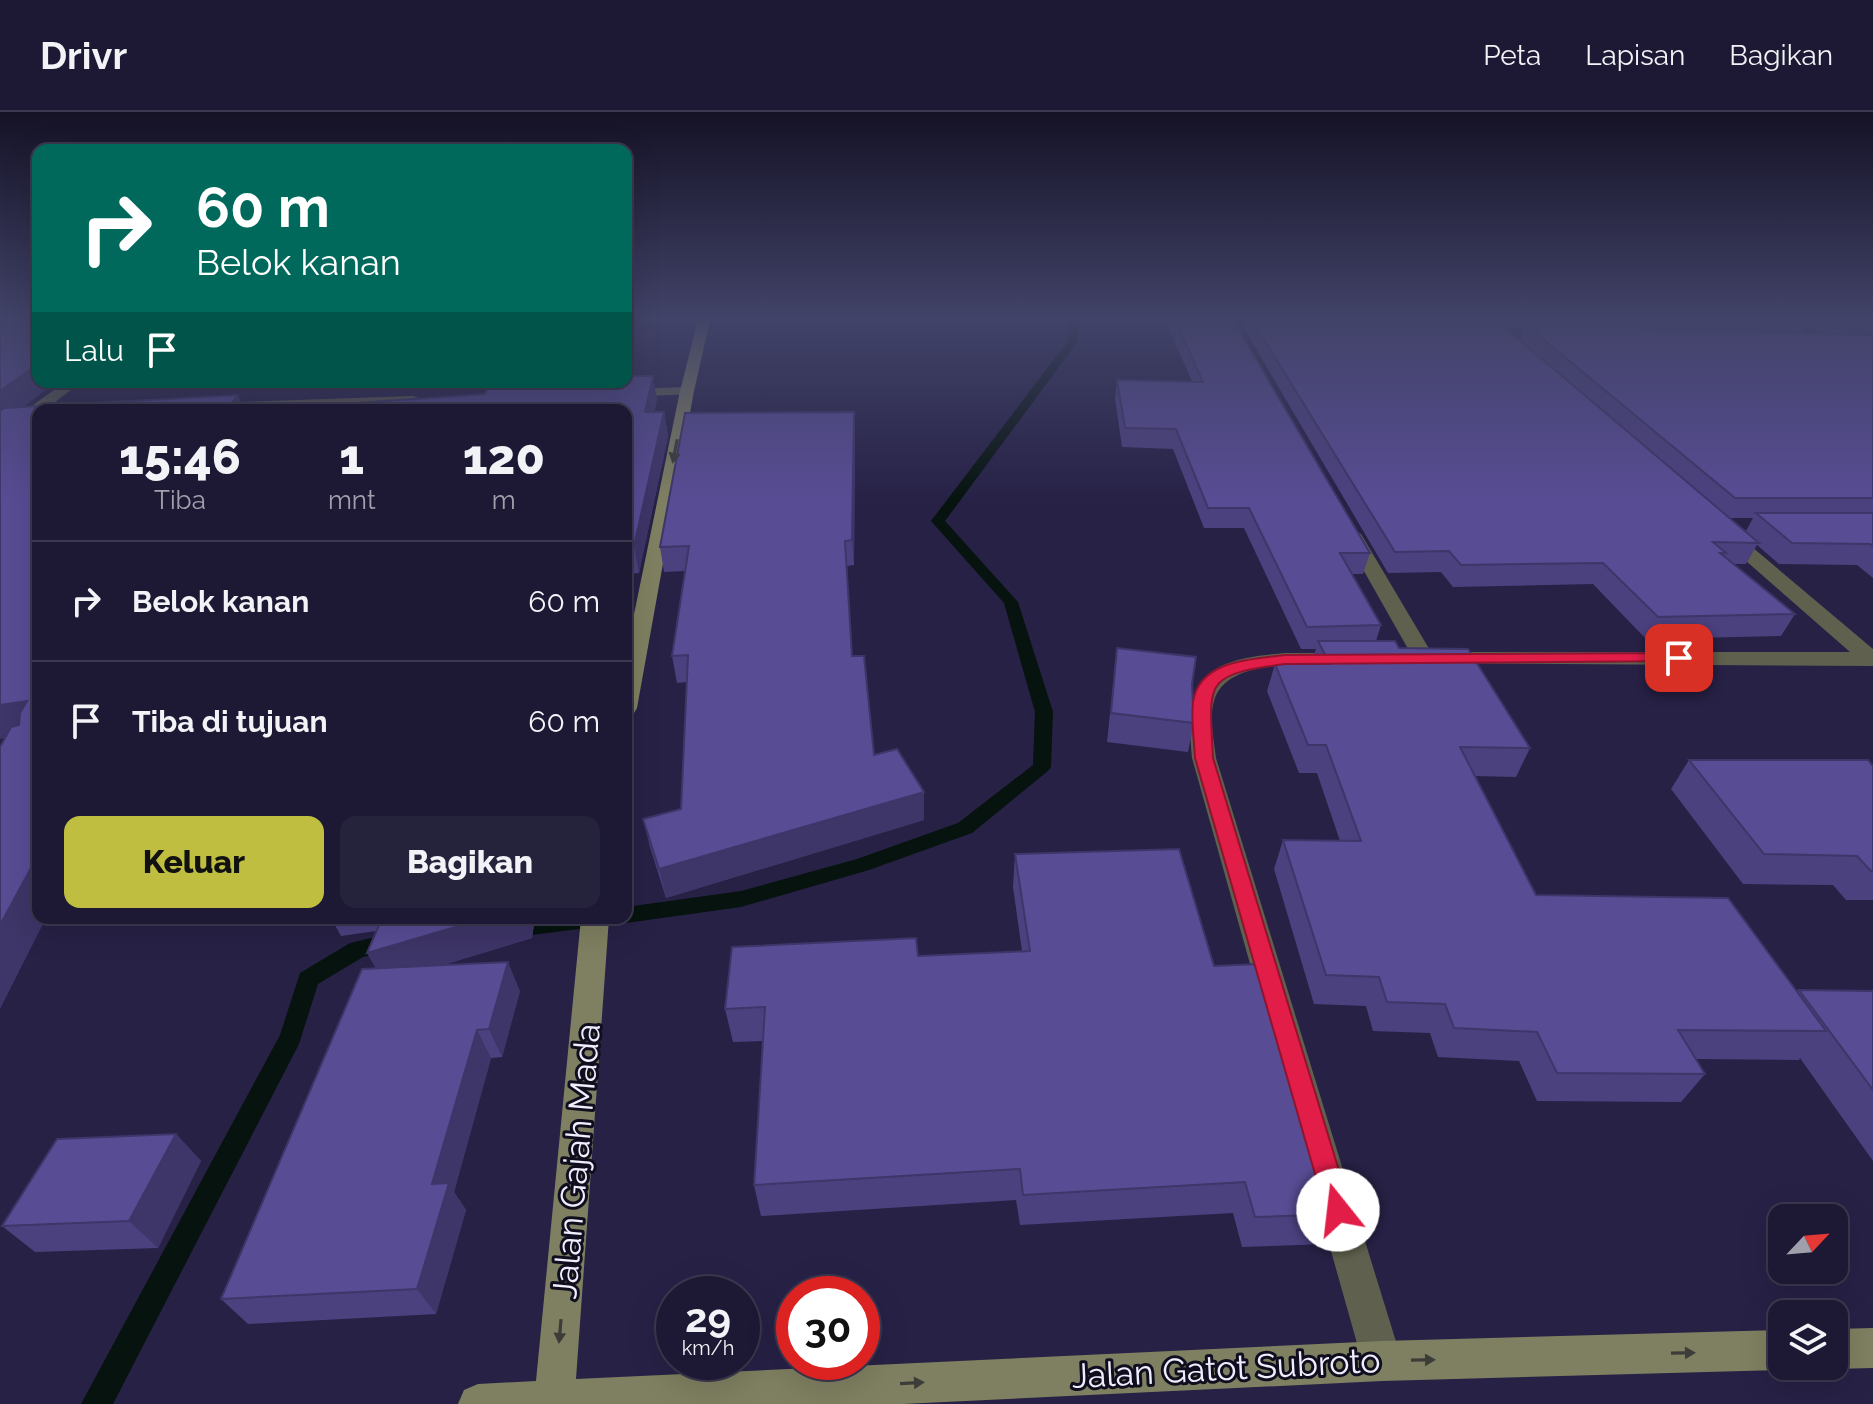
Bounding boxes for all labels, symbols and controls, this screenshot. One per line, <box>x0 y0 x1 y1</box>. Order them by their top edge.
text: Drivr <box>40 33 127 78</box>
text: Peta <box>1483 39 1541 72</box>
text: Lapisan <box>1585 39 1685 72</box>
text: Bagikan <box>1729 39 1833 72</box>
text: 60 m <box>196 174 330 240</box>
icon: right <box>64 176 168 280</box>
text: Belok kanan <box>196 241 401 283</box>
icon: arrive <box>140 328 184 372</box>
text: Lalu <box>64 333 124 368</box>
text: 15:46 <box>119 429 241 485</box>
text: 1 <box>339 429 364 485</box>
text: 120 <box>463 429 545 485</box>
one-way arrow <box>669 439 681 464</box>
text: Tiba <box>154 485 206 515</box>
text: mnt <box>328 485 376 515</box>
text: m <box>492 485 516 515</box>
icon: right <box>64 579 108 623</box>
text: Belok kanan <box>132 584 309 619</box>
text: 60 m <box>528 584 600 619</box>
pin <box>1645 624 1713 692</box>
icon: arrive <box>1657 636 1701 680</box>
icon: arrive <box>64 699 108 743</box>
text: Tiba di tujuan <box>132 704 328 739</box>
text: 60 m <box>528 704 600 739</box>
button: Keluar <box>64 816 324 908</box>
button: Bagikan <box>340 816 600 908</box>
street label: Jalan Gajah Mada <box>544 1022 608 1300</box>
position arrow <box>1296 1168 1380 1252</box>
north arrow <box>1768 1204 1848 1284</box>
map controls <box>1768 1204 1848 1380</box>
speed limit sign: 30 <box>776 1276 880 1380</box>
text: 29 <box>685 1294 731 1341</box>
button: layers <box>1768 1300 1848 1380</box>
one-way arrow <box>554 1319 567 1344</box>
text: km/h <box>682 1336 734 1360</box>
street label: Jalan Gatot Subroto <box>1071 1340 1381 1396</box>
one-way arrow <box>1671 1346 1696 1359</box>
one-way arrow <box>1411 1353 1436 1366</box>
one-way arrow <box>900 1376 925 1389</box>

